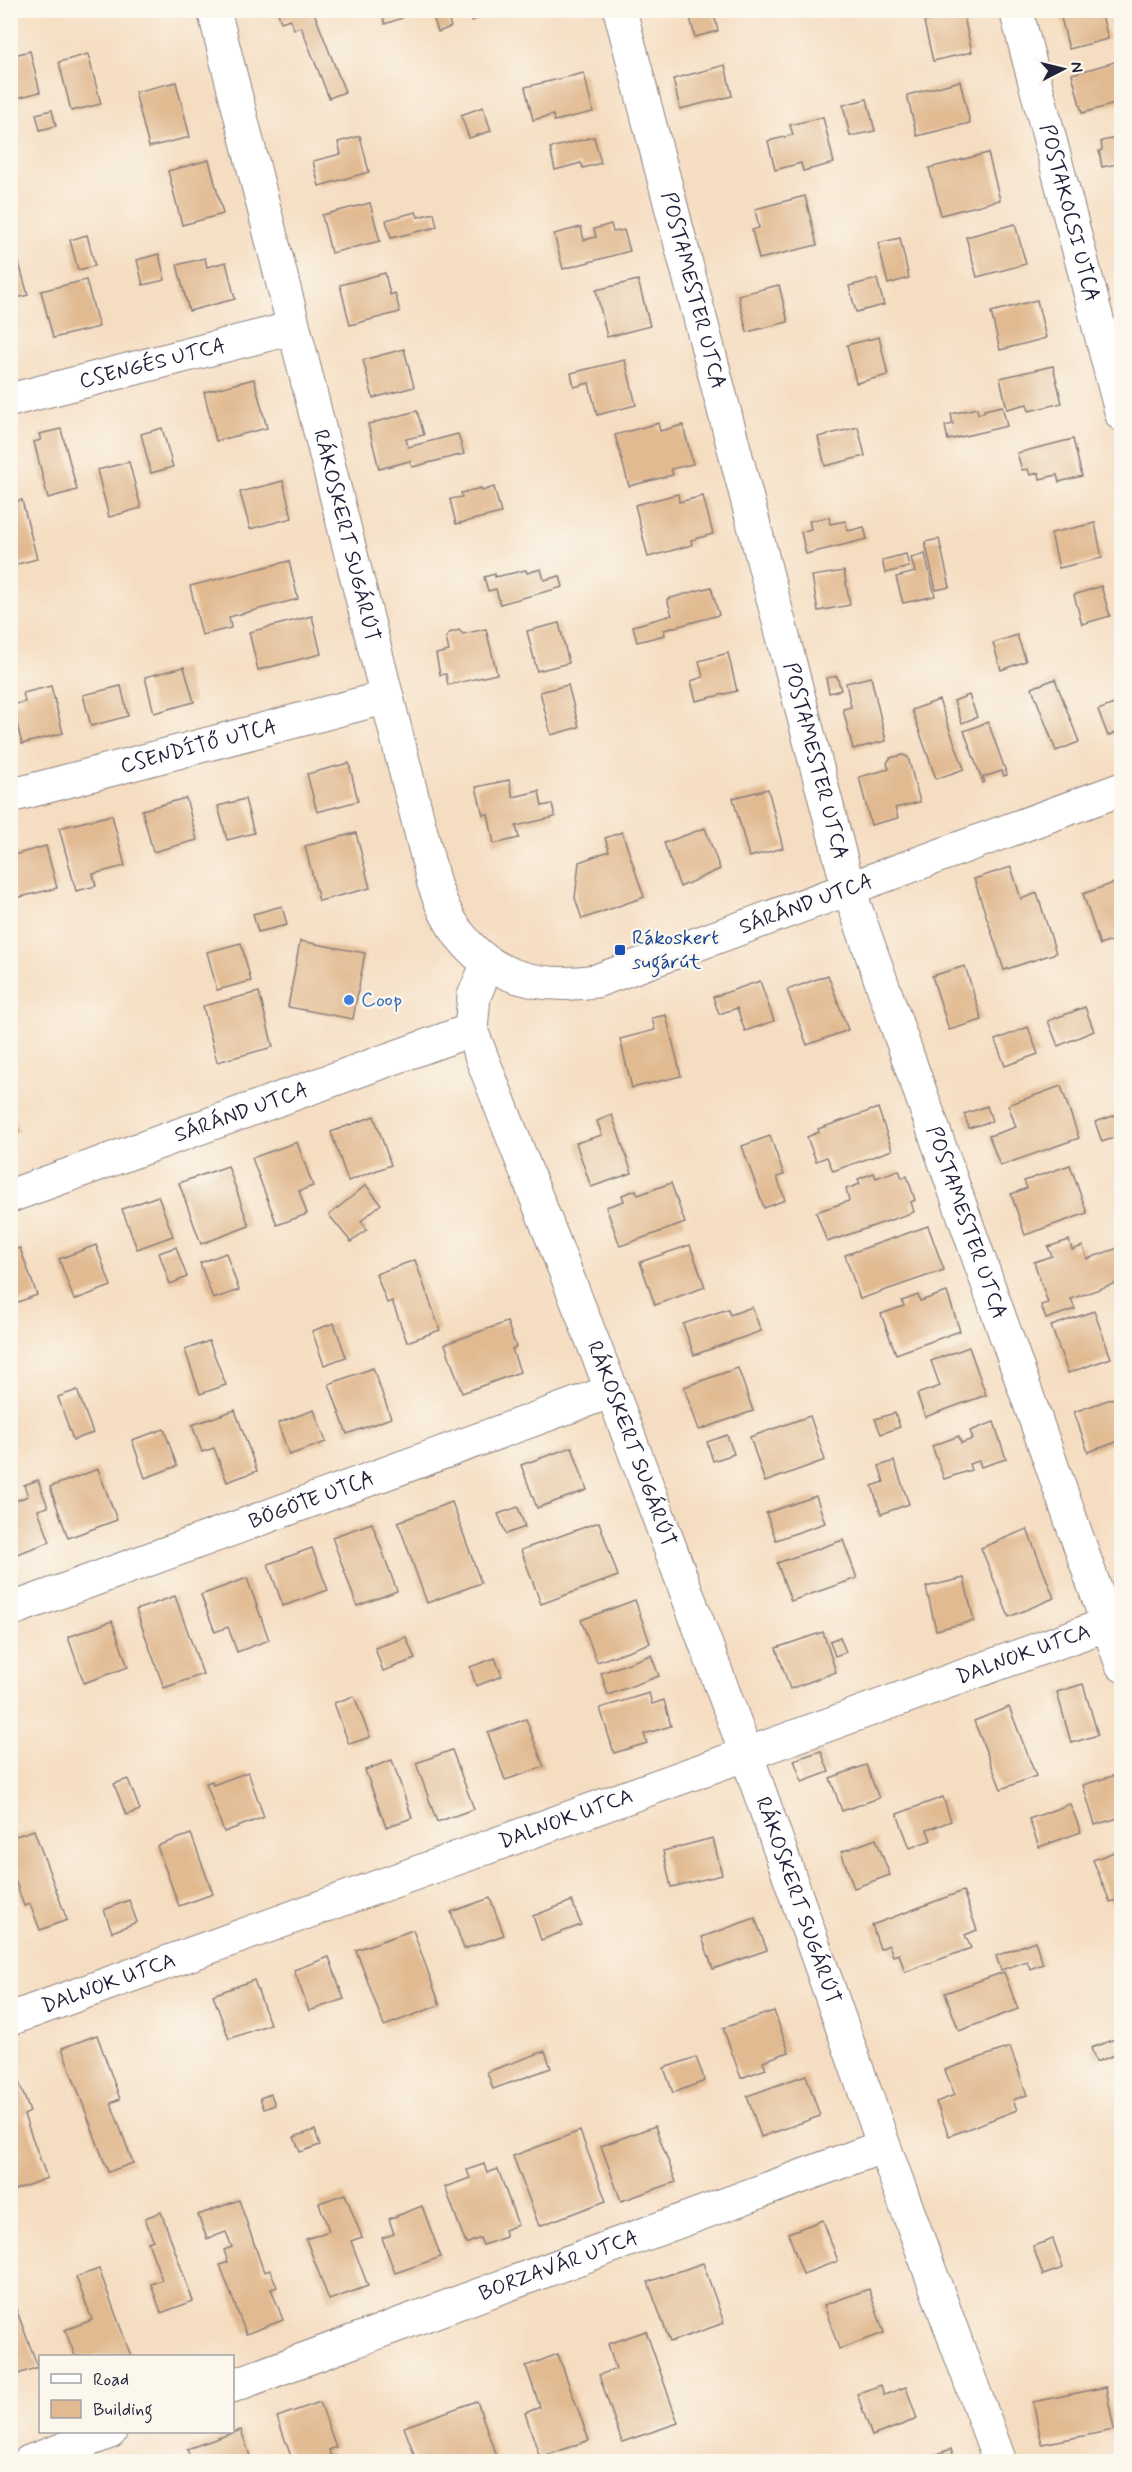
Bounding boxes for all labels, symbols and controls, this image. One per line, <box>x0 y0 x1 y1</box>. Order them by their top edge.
north arrow <box>1033 39 1093 99</box>
text: N <box>1065 61 1087 74</box>
street label: POSTAKOCSI UTCA <box>1033 121 1106 305</box>
street label: POSTAMESTER UTCA <box>654 189 732 392</box>
street label: CSENGÉS UTCA <box>76 332 229 396</box>
street label: RÁKOSKERT SUGÁRÚT <box>306 427 386 645</box>
street label: POSTAMESTER UTCA <box>776 659 854 863</box>
street label: CSENDÍTŐ UTCA <box>117 713 280 780</box>
street label: SÁRÁND UTCA <box>735 867 877 942</box>
place label: Rákoskert sugárút <box>632 924 719 978</box>
marker: Rákoskert sugárút <box>613 943 627 957</box>
place label: Coop <box>361 986 402 1014</box>
marker: Coop <box>342 993 356 1007</box>
street label: SÁRÁND UTCA <box>171 1076 312 1150</box>
street label: POSTAMESTER UTCA <box>919 1122 1013 1323</box>
street label: RÁKOSKERT SUGÁRÚT <box>580 1337 683 1551</box>
street label: BÖGÖTE UTCA <box>245 1465 378 1536</box>
street label: DALNOK UTCA <box>953 1617 1094 1691</box>
street label: DALNOK UTCA <box>495 1782 637 1856</box>
street label: RÁKOSKERT SUGÁRÚT <box>749 1793 847 2008</box>
street label: DALNOK UTCA <box>38 1946 180 2020</box>
street label: BORZAVÁR UTCA <box>475 2224 642 2308</box>
legend <box>39 2355 234 2433</box>
text: Road <box>93 2368 129 2392</box>
text: Building <box>93 2398 153 2424</box>

